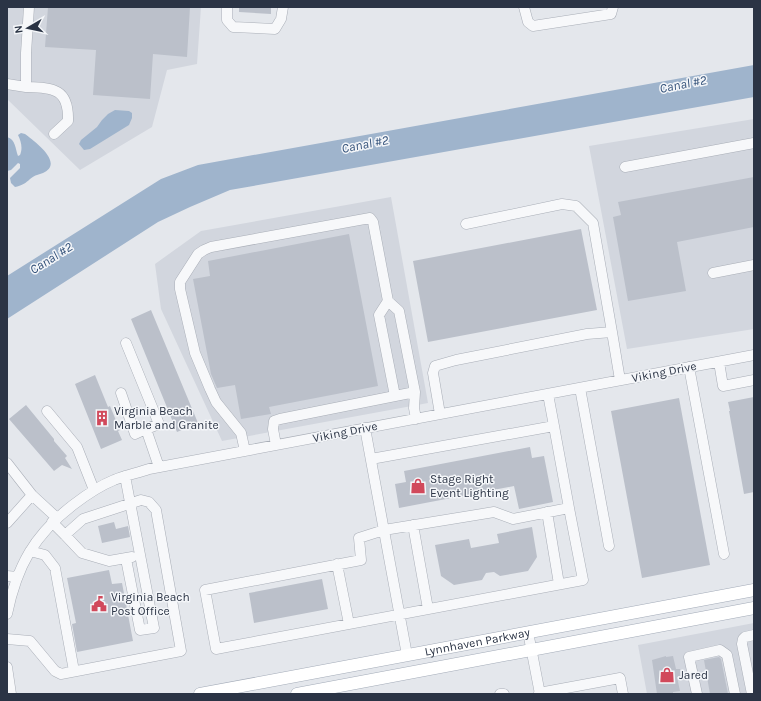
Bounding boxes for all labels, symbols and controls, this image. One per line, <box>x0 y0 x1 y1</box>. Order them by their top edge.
north arrow <box>8 8 48 48</box>
text: N <box>12 25 26 34</box>
water label: Canal #2 <box>658 72 708 96</box>
water label: Canal #2 <box>340 132 390 156</box>
water label: Canal #2 <box>27 239 75 277</box>
street label: Viking Drive <box>630 359 698 385</box>
place label: Virginia Beach Marble and Granite <box>114 404 219 432</box>
building icon: Virginia Beach Marble and Granite <box>93 409 111 427</box>
street label: Viking Drive <box>311 419 379 445</box>
place label: Stage Right Event Lighting <box>430 472 509 500</box>
shop icon: Stage Right Event Lighting <box>409 477 427 495</box>
place label: Virginia Beach Post Office <box>111 590 190 618</box>
public building icon: Virginia Beach Post Office <box>90 595 108 613</box>
street label: Lynnhaven Parkway <box>423 625 531 659</box>
shop icon: Jared <box>658 666 676 684</box>
place label: Jared <box>679 668 708 682</box>

